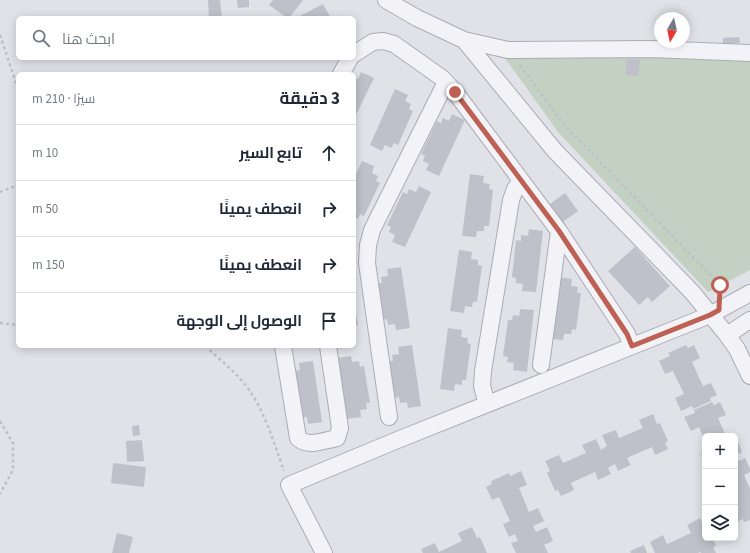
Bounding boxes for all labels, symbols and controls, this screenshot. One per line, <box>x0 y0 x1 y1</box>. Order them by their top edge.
north arrow <box>654 12 690 48</box>
search box <box>16 16 356 60</box>
icon: search <box>30 27 52 49</box>
text: ابحث هنا <box>62 29 115 50</box>
route end <box>446 83 464 101</box>
text: 3 دقيقة <box>280 87 340 111</box>
text: سيرًا · 210 m <box>32 90 95 108</box>
icon: ahead <box>318 142 340 164</box>
text: تابع السير <box>239 143 302 164</box>
text: 10 m <box>32 144 58 162</box>
icon: right <box>318 198 340 220</box>
text: انعطف يمينًا <box>219 199 302 220</box>
text: 50 m <box>32 200 58 218</box>
icon: right <box>318 254 340 276</box>
text: انعطف يمينًا <box>219 255 302 276</box>
text: 150 m <box>32 256 65 274</box>
route start <box>711 276 729 294</box>
icon: arrive <box>318 310 340 332</box>
text: الوصول إلى الوجهة <box>176 311 302 332</box>
map controls <box>702 433 738 541</box>
button: + <box>702 433 738 469</box>
button: − <box>702 469 738 505</box>
button: layers <box>702 505 738 541</box>

